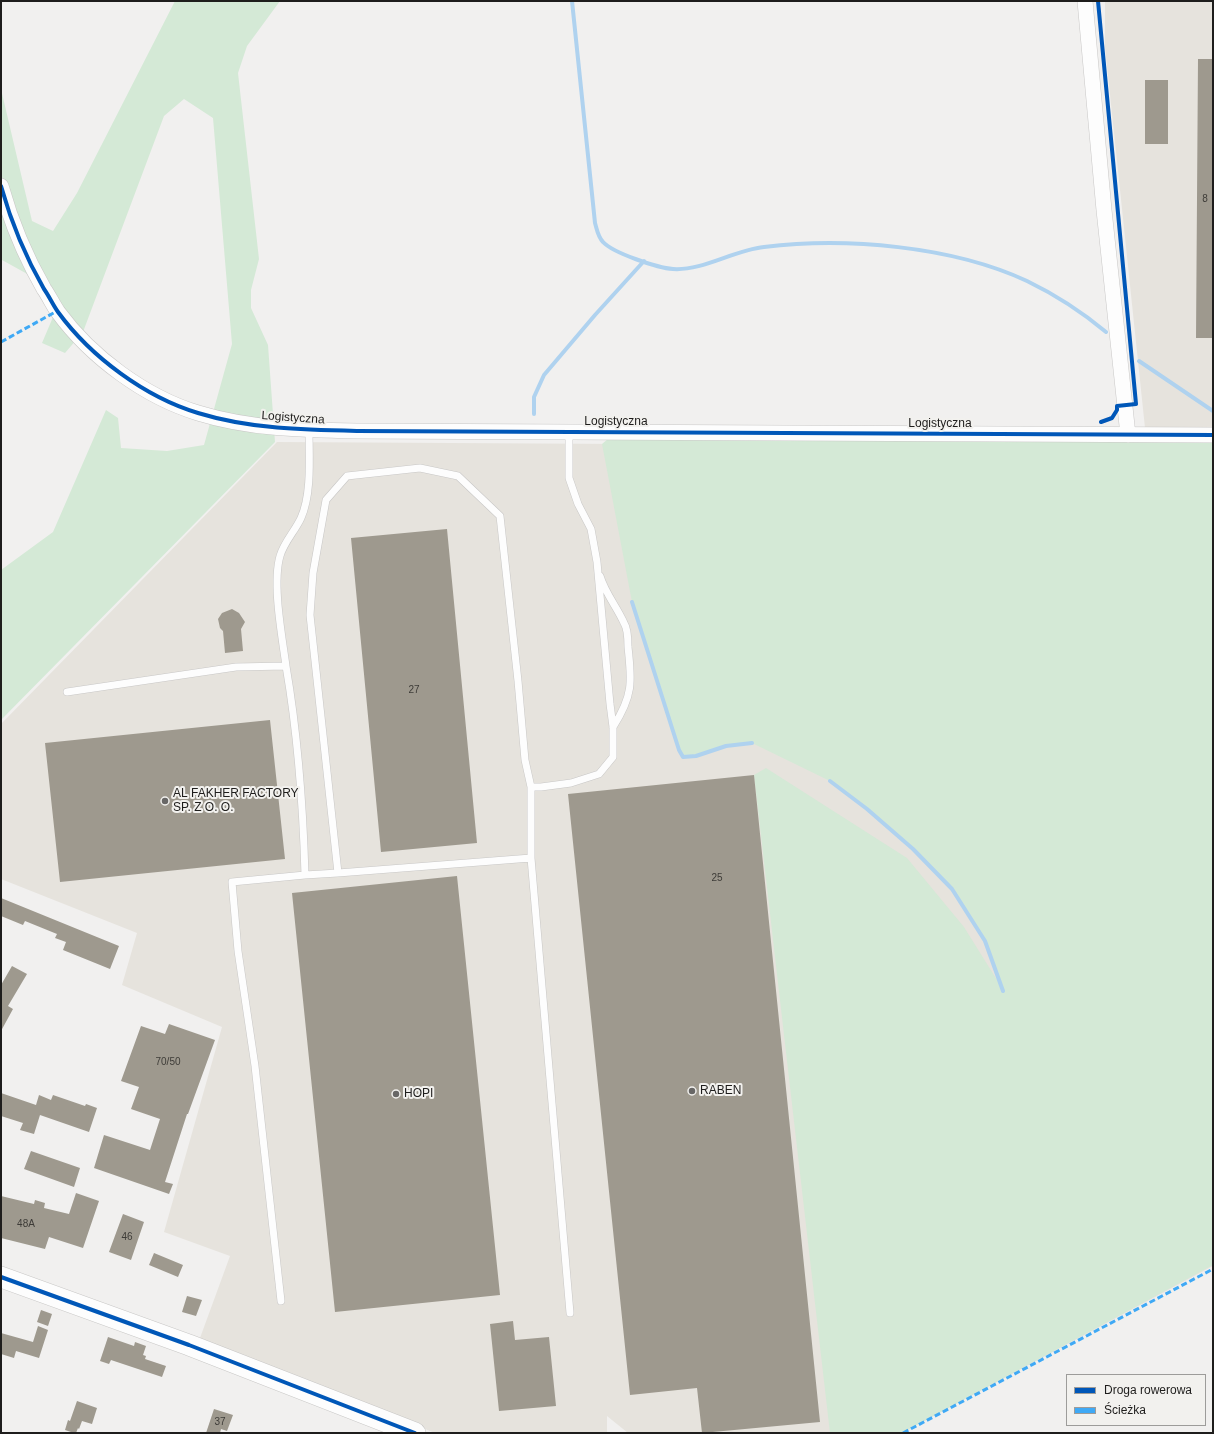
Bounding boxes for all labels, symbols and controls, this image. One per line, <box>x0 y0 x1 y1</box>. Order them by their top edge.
house number: 8 <box>1202 193 1208 205</box>
street label: Logistyczna <box>261 409 325 427</box>
street label: Logistyczna <box>584 415 648 429</box>
street label: Logistyczna <box>908 417 972 431</box>
house number: 27 <box>408 684 420 696</box>
place label: AL FAKHER FACTORY SP. Z O. O. <box>173 787 299 815</box>
marker: AL FAKHER FACTORY SP. Z O. O. <box>160 796 170 806</box>
house number: 25 <box>711 872 723 884</box>
house number: 70/50 <box>155 1056 181 1068</box>
place label: RABEN <box>700 1084 741 1098</box>
marker: RABEN <box>687 1086 697 1096</box>
place label: HOPI <box>404 1087 433 1101</box>
marker: HOPI <box>391 1089 401 1099</box>
house number: 48A <box>17 1218 35 1230</box>
house number: 46 <box>121 1231 133 1243</box>
legend <box>1066 1374 1206 1426</box>
text: Droga rowerowa <box>1104 1383 1192 1397</box>
text: Ścieżka <box>1104 1403 1146 1417</box>
house number: 37 <box>214 1416 226 1428</box>

